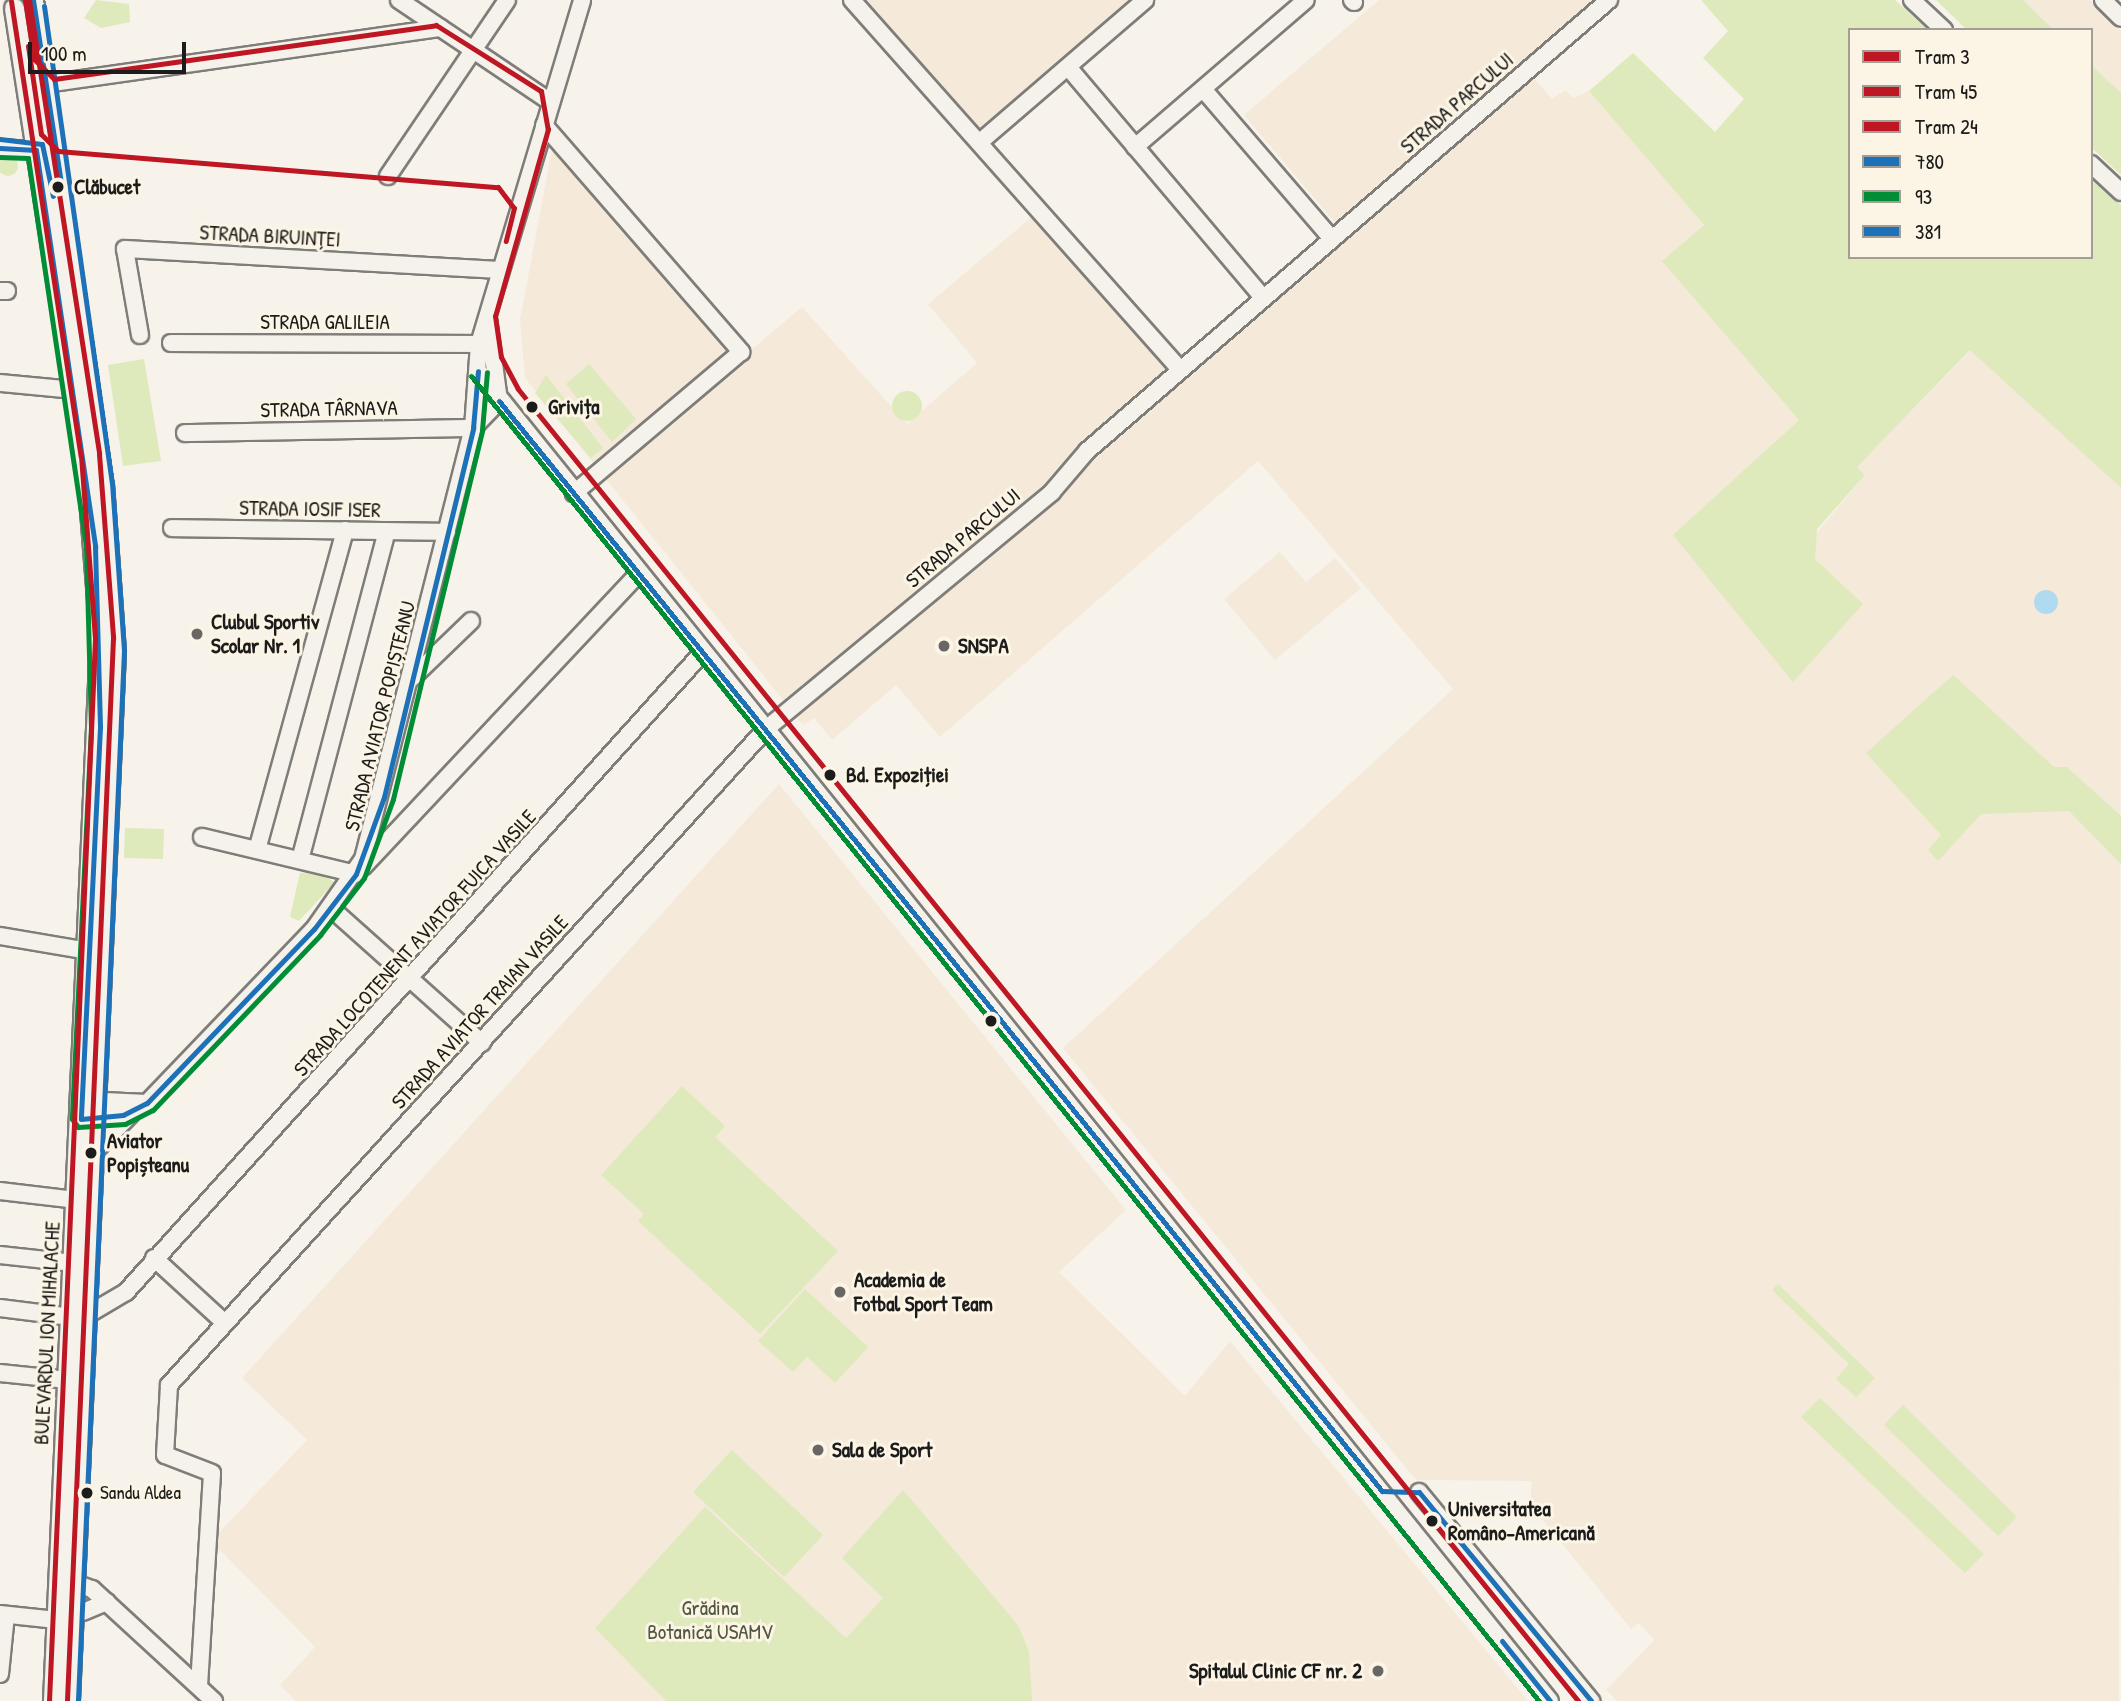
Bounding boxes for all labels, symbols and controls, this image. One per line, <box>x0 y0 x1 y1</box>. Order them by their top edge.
scale bar <box>32 28 189 72</box>
legend <box>1848 28 2093 259</box>
text: 100 m <box>41 39 87 68</box>
text: Tram 3 <box>1915 42 1970 71</box>
street label: STRADA PARCULUI <box>1395 47 1519 159</box>
text: Tram 45 <box>1915 77 1977 106</box>
text: Tram 24 <box>1915 112 1978 141</box>
text: 780 <box>1915 147 1944 176</box>
place label: Clăbucet <box>74 174 140 200</box>
marker: Clăbucet <box>48 177 68 197</box>
text: 93 <box>1915 182 1932 211</box>
text: 381 <box>1915 217 1941 246</box>
street label: STRADA BIRUINȚEI <box>199 220 341 252</box>
street label: STRADA GALILEIA <box>260 309 390 335</box>
place label: Grivița <box>548 394 599 420</box>
street label: STRADA TÂRNAVA <box>260 395 398 423</box>
marker: Grivița <box>522 397 542 417</box>
street label: STRADA PARCULUI <box>901 483 1025 593</box>
street label: STRADA IOSIF ISER <box>239 495 381 523</box>
street label: STRADA AVIATOR POPIȘTEANU <box>339 598 421 834</box>
place label: Clubul Sportiv Scolar Nr. 1 <box>211 609 319 659</box>
marker: Clubul Sportiv Scolar Nr. 1 <box>189 626 205 642</box>
place label: SNSPA <box>958 633 1009 659</box>
marker: SNSPA <box>936 638 952 654</box>
place label: Bd. Expoziției <box>846 762 949 788</box>
marker: Bd. Expoziției <box>820 765 840 785</box>
street label: STRADA LOCOTENENT AVIATOR FUICA VASILE <box>288 804 542 1082</box>
street label: STRADA AVIATOR TRAIAN VASILE <box>386 910 574 1114</box>
unlabelled marker <box>984 1014 998 1028</box>
place label: Aviator Popișteanu <box>107 1128 189 1178</box>
marker: Aviator Popișteanu <box>81 1143 101 1163</box>
street label: BULEVARDUL ION MIHALACHE <box>29 1221 65 1445</box>
place label: Academia de Fotbal Sport Team <box>854 1267 993 1317</box>
marker: Academia de Fotbal Sport Team <box>832 1284 848 1300</box>
place label: Sala de Sport <box>832 1437 932 1463</box>
marker: Sala de Sport <box>810 1442 826 1458</box>
place label: Sandu Aldea <box>100 1482 181 1504</box>
marker: Sandu Aldea <box>80 1486 94 1500</box>
place label: Universitatea Româno-Americană <box>1448 1496 1595 1546</box>
marker: Universitatea Româno-Americană <box>1422 1511 1442 1531</box>
park label: Grădina Botanică USAMV <box>647 1595 773 1645</box>
place label: Spitalul Clinic CF nr. 2 <box>1189 1658 1362 1684</box>
marker: Spitalul Clinic CF nr. 2 <box>1368 1661 1388 1681</box>

